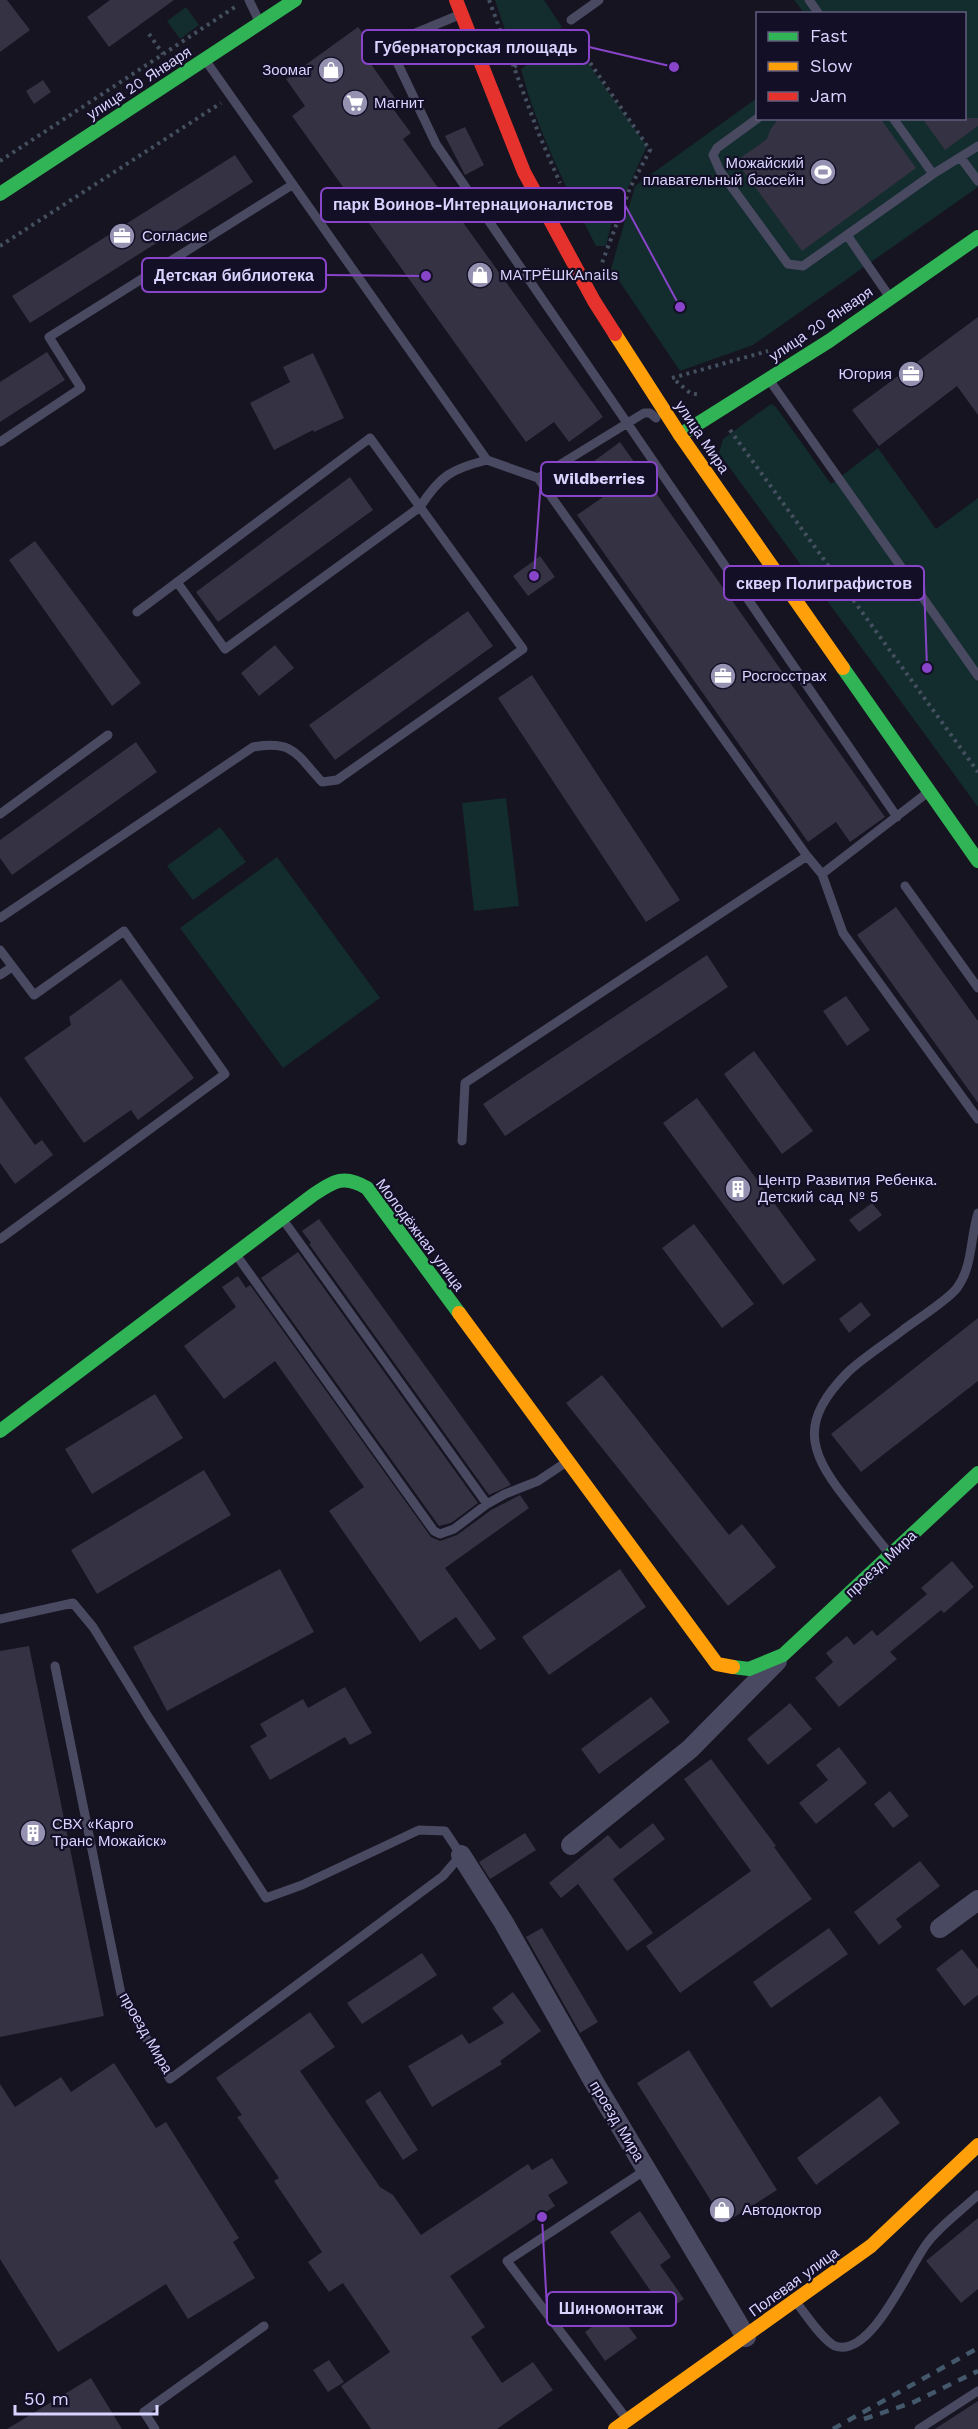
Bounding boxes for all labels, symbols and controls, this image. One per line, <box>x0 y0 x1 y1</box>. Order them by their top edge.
legend <box>756 12 966 120</box>
text: Fast <box>810 25 848 46</box>
callout: Губернаторская площадь <box>362 30 589 64</box>
text: Губернаторская площадь <box>374 38 578 57</box>
street label: улица 20 Января <box>83 42 195 124</box>
shop icon: Зоомаг <box>316 55 346 85</box>
text: Slow <box>810 55 853 76</box>
place label: Зоомаг <box>262 61 313 79</box>
text: Jam <box>810 85 847 106</box>
supermarket icon: Магнит <box>340 88 370 118</box>
place label: Магнит <box>374 94 424 112</box>
place label: Можайский плавательный бассейн <box>643 154 804 189</box>
sports icon: Можайский плавательный бассейн <box>808 157 838 187</box>
callout: парк Воинов-Интернационалистов <box>321 188 625 222</box>
text: парк Воинов-Интернационалистов <box>333 195 613 214</box>
office icon: Согласие <box>107 221 137 251</box>
place label: Согласие <box>142 227 208 245</box>
callout: Детская библиотека <box>142 258 326 292</box>
shop icon: МAТРЁШКАnails <box>465 260 495 290</box>
text: Детская библиотека <box>154 266 314 285</box>
place label: МAТРЁШКАnails <box>500 266 618 284</box>
street label: улица 20 Января <box>766 283 876 365</box>
office icon: Югория <box>896 359 926 389</box>
place label: Югория <box>839 365 892 383</box>
street label: улица Мира <box>671 397 733 477</box>
callout: Wildberries <box>541 462 657 496</box>
text: Wildberries <box>553 469 645 488</box>
callout: сквер Полиграфистов <box>724 566 924 600</box>
text: сквер Полиграфистов <box>736 574 912 593</box>
office icon: Росгосстрах <box>708 661 738 691</box>
place label: Росгосстрах <box>742 667 827 685</box>
place label: Центр Развития Ребенка. Детский сад № 5 <box>758 1171 937 1206</box>
building icon: Центр Развития Ребенка. Детский сад № 5 <box>723 1174 753 1204</box>
street label: Молодёжная улица <box>372 1175 468 1295</box>
street label: проезд Мира <box>842 1526 921 1602</box>
place label: СВХ «Карго Транс Можайск» <box>52 1815 167 1850</box>
building icon: СВХ «Карго Транс Можайск» <box>18 1818 48 1848</box>
street label: проезд Мира <box>116 1989 177 2077</box>
street label: проезд Мира <box>586 2077 648 2165</box>
shop icon: Автодоктор <box>707 2195 737 2225</box>
place label: Автодоктор <box>742 2201 822 2219</box>
street label: Полевая улица <box>746 2243 843 2321</box>
callout: Шиномонтаж <box>547 2292 676 2326</box>
text: Шиномонтаж <box>559 2299 664 2318</box>
scale bar <box>15 2378 158 2416</box>
text: 50 m <box>24 2388 69 2409</box>

